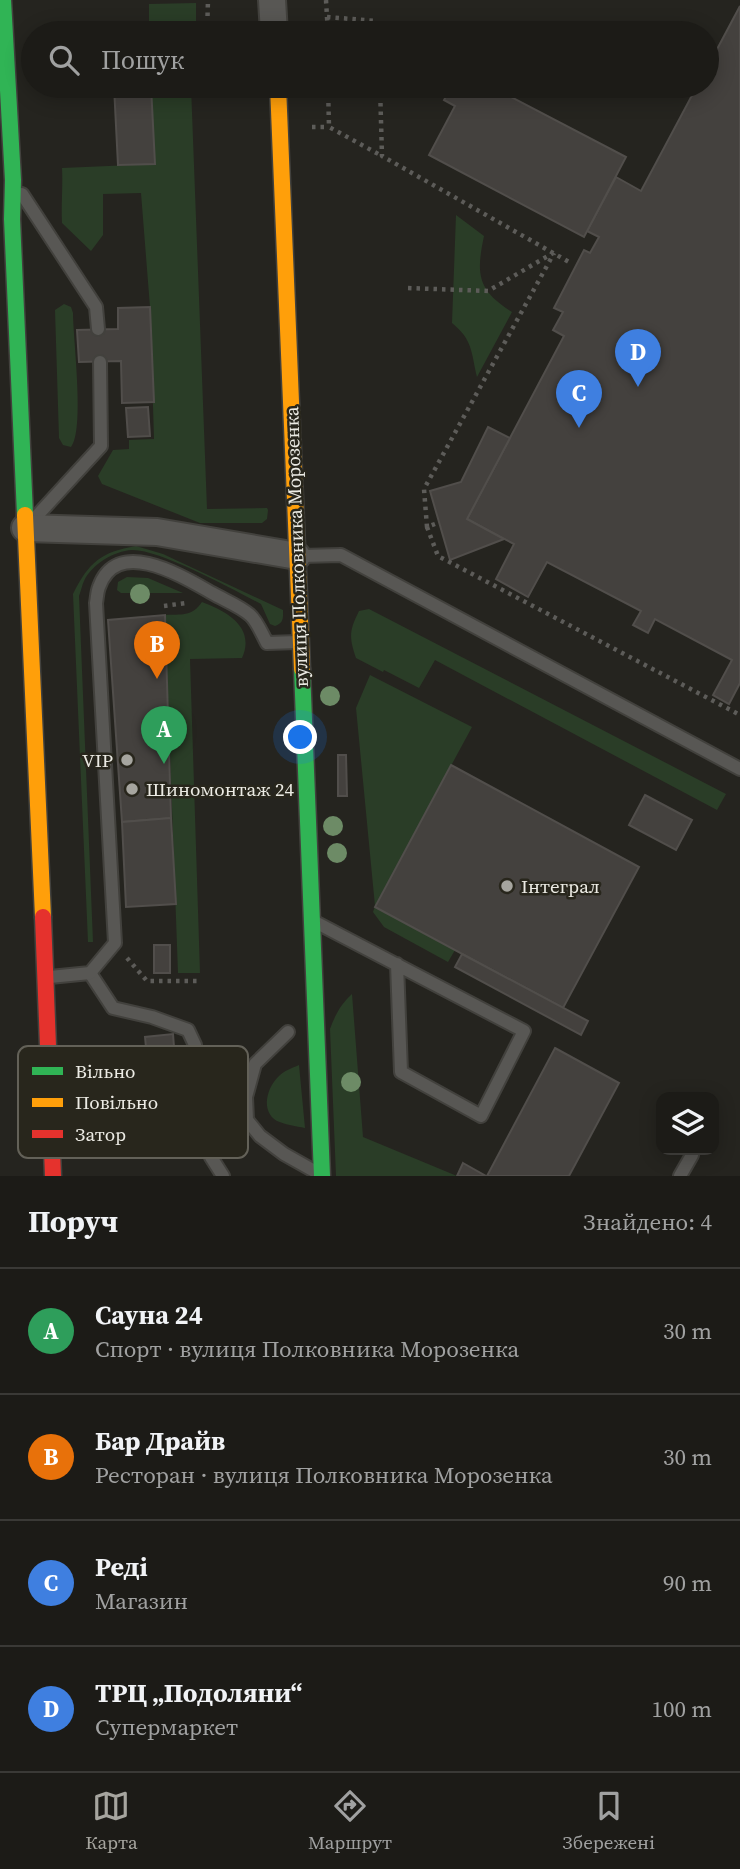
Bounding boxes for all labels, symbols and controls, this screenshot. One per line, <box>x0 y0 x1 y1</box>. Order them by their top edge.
search box <box>21 21 719 98</box>
icon: search <box>45 41 83 79</box>
text: Пошук <box>101 42 184 78</box>
pin: D <box>615 329 661 387</box>
pin: C <box>556 370 602 428</box>
street label: вулиця Полковника Морозенка <box>278 406 314 688</box>
pin: B <box>134 621 180 679</box>
pin: A <box>141 706 187 764</box>
your location <box>283 720 317 754</box>
place label: VIP <box>82 747 113 773</box>
marker: VIP <box>119 752 135 768</box>
place label: Шиномонтаж 24 <box>146 776 295 802</box>
marker: Шиномонтаж 24 <box>124 781 140 797</box>
place label: Інтеграл <box>521 873 600 899</box>
marker: Інтеграл <box>499 878 515 894</box>
legend <box>18 1046 248 1158</box>
text: Вільно <box>75 1058 135 1084</box>
text: Повільно <box>75 1089 158 1115</box>
map controls <box>656 1092 719 1155</box>
button: layers <box>656 1092 719 1155</box>
text: Затор <box>75 1121 126 1147</box>
text: Поруч <box>28 1201 118 1242</box>
text: Знайдено: 4 <box>583 1206 712 1238</box>
text: Сауна 24 <box>95 1297 203 1333</box>
text: A <box>43 1315 59 1347</box>
text: 30 m <box>663 1315 712 1347</box>
text: Спорт · вулиця Полковника Морозенка <box>95 1333 519 1365</box>
text: Бар Драйв <box>95 1423 225 1459</box>
text: B <box>44 1441 58 1473</box>
text: 30 m <box>663 1441 712 1473</box>
text: Ресторан · вулиця Полковника Морозенка <box>95 1459 553 1491</box>
text: Реді <box>95 1549 148 1585</box>
text: C <box>44 1567 58 1599</box>
text: 90 m <box>663 1567 712 1599</box>
text: Магазин <box>95 1585 188 1617</box>
text: ТРЦ „Подоляни“ <box>95 1675 302 1711</box>
text: D <box>43 1693 59 1725</box>
text: 100 m <box>651 1693 712 1725</box>
text: Супермаркет <box>95 1711 238 1743</box>
tab: Карта <box>85 1787 138 1855</box>
tab: Маршрут <box>308 1787 392 1855</box>
tab: Збережені <box>562 1787 655 1855</box>

